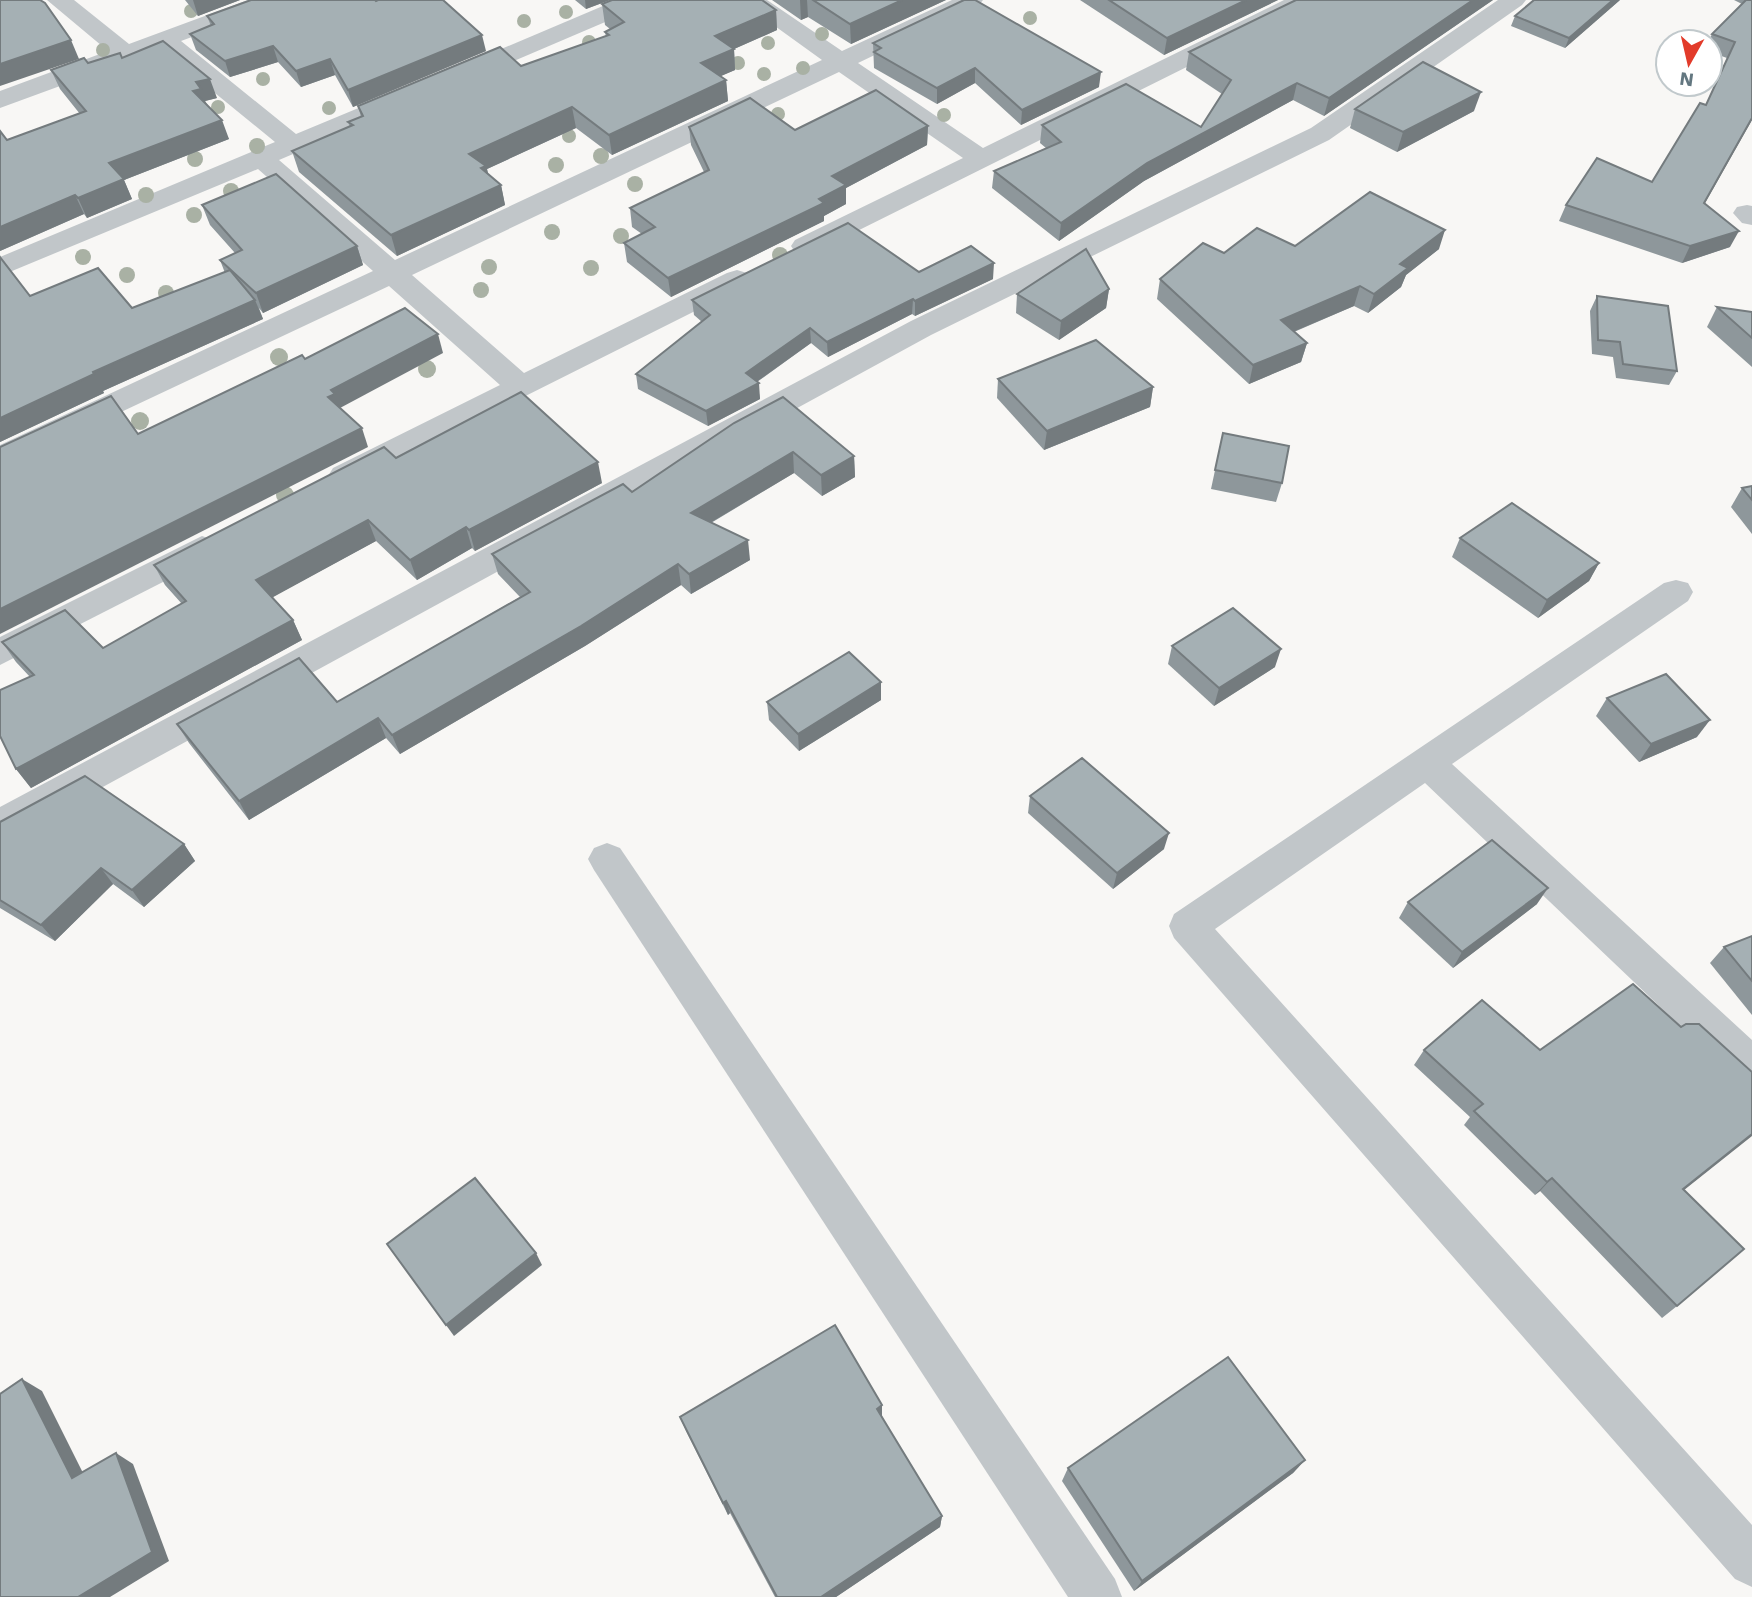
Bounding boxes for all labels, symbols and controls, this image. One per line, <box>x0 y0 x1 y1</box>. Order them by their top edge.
north arrow <box>1654 28 1724 98</box>
text: N <box>1678 67 1695 92</box>

